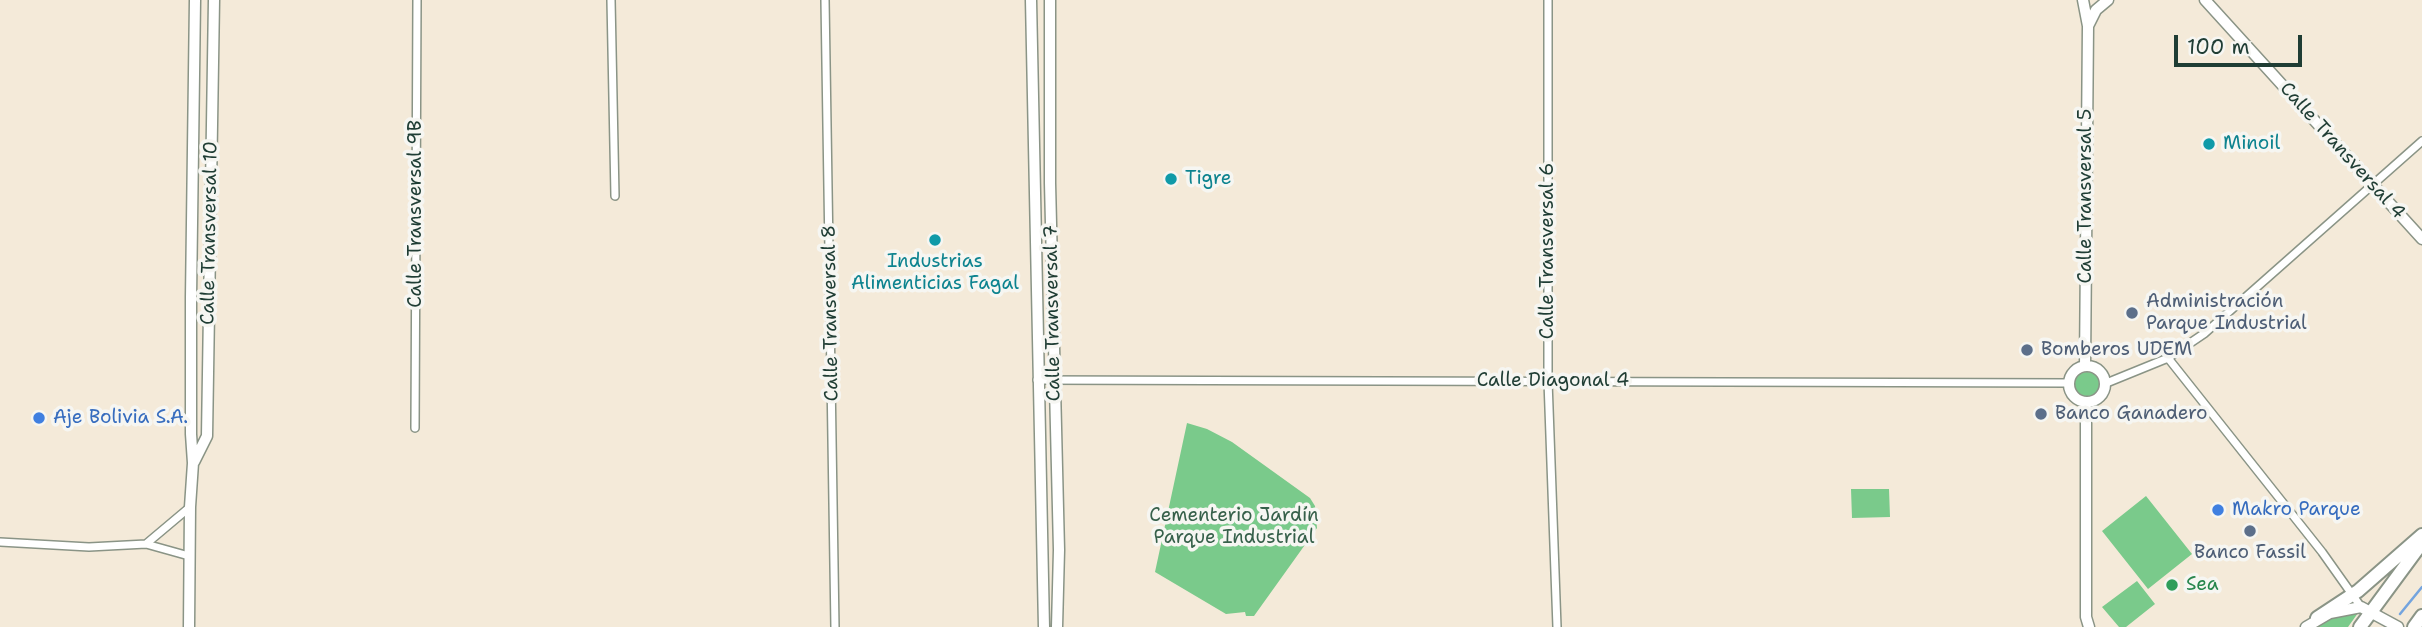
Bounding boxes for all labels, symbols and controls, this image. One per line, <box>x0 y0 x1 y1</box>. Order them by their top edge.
scale bar <box>2177 21 2305 65</box>
text: 100 m <box>2187 33 2250 61</box>
street label: Calle Transversal 4 <box>2274 78 2410 224</box>
street label: Calle Transversal 5 <box>2075 109 2097 283</box>
street label: Calle Transversal 9B <box>405 120 427 308</box>
place label: Minoil <box>2223 133 2280 155</box>
marker: Minoil <box>2201 136 2217 152</box>
street label: Calle Transversal 10 <box>197 141 223 325</box>
street label: Calle Transversal 6 <box>1537 163 1559 339</box>
place label: Tigre <box>1185 168 1232 190</box>
marker: Tigre <box>1163 171 1179 187</box>
street label: Calle Transversal 8 <box>818 225 844 401</box>
street label: Calle Transversal 7 <box>1040 225 1066 401</box>
marker: Industrias Alimenticias Fagal <box>927 232 943 248</box>
place label: Industrias Alimenticias Fagal <box>851 251 1019 295</box>
place label: Administración Parque Industrial <box>2146 291 2307 335</box>
marker: Administración Parque Industrial <box>2124 305 2140 321</box>
place label: Bomberos UDEM <box>2041 339 2192 361</box>
marker: Bomberos UDEM <box>2019 342 2035 358</box>
street label: Calle Diagonal 4 <box>1477 370 1629 392</box>
place label: Banco Ganadero <box>2055 403 2208 425</box>
marker: Banco Ganadero <box>2033 406 2049 422</box>
place label: Aje Bolivia S.A. <box>53 407 188 429</box>
marker: Aje Bolivia S.A. <box>31 410 47 426</box>
place label: Makro Parque <box>2232 499 2361 521</box>
marker: Makro Parque <box>2210 502 2226 518</box>
park label: Cementerio Jardín Parque Industrial <box>1149 505 1319 549</box>
marker: Banco Fassil <box>2242 523 2258 539</box>
place label: Banco Fassil <box>2194 542 2306 564</box>
place label: Sea <box>2186 574 2219 596</box>
marker: Sea <box>2164 577 2180 593</box>

